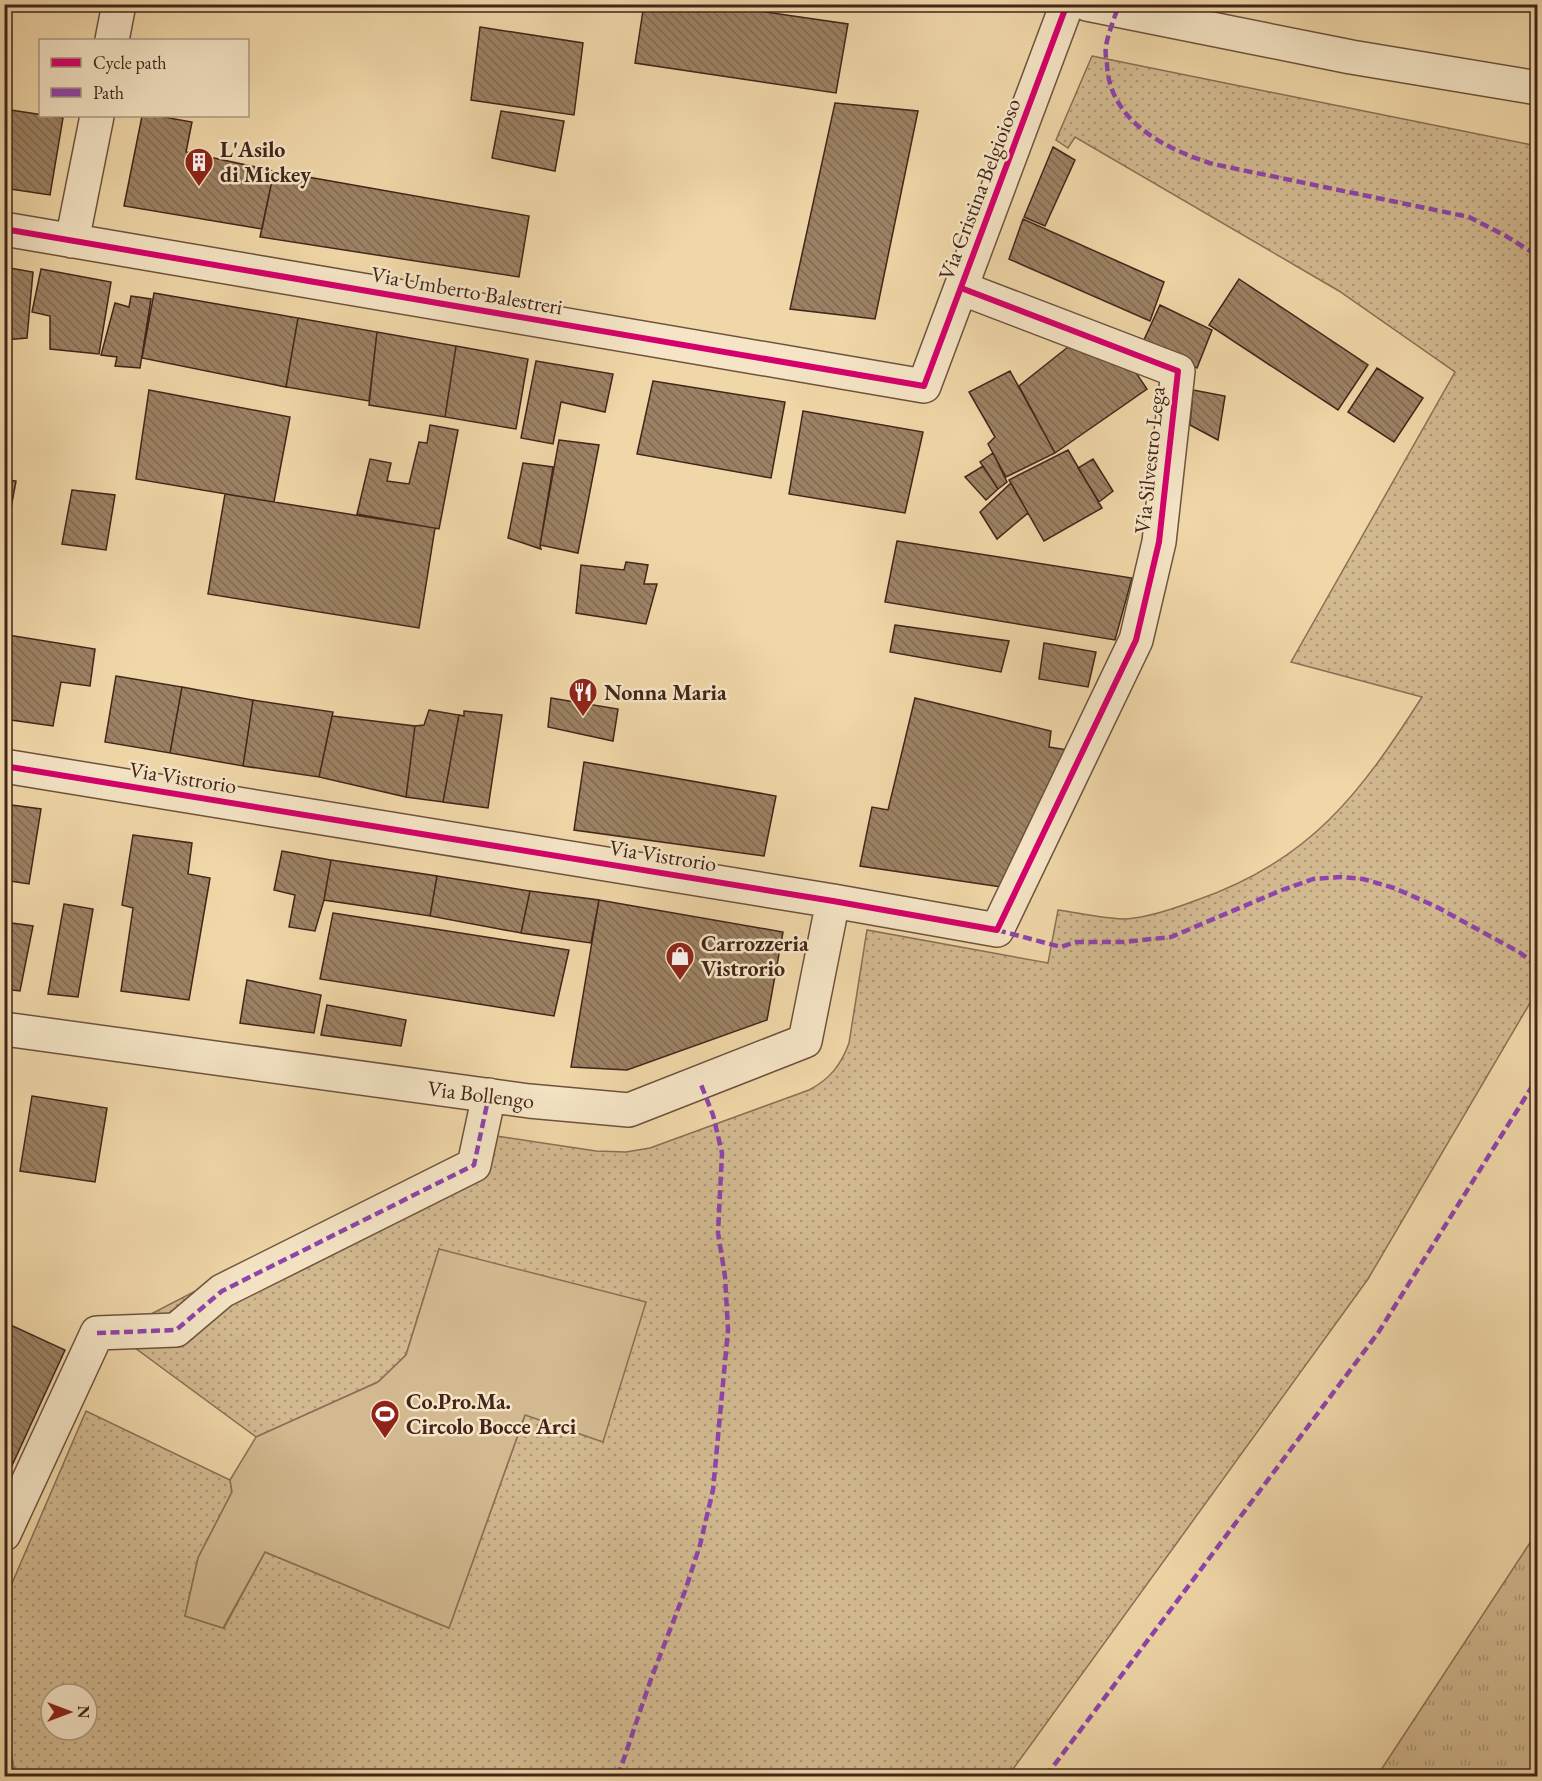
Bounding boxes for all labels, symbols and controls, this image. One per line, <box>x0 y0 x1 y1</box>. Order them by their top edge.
legend <box>39 39 249 117</box>
text: Cycle path <box>93 51 167 74</box>
text: Path <box>93 81 124 104</box>
street label: Via Cristina Belgioioso <box>931 94 1028 284</box>
place label: L'Asilo di Mickey <box>220 135 311 189</box>
building icon: L'Asilo di Mickey <box>183 146 215 188</box>
street label: Via Umberto Balestreri <box>369 259 565 322</box>
street label: Via Silvestro Lega <box>1127 385 1172 535</box>
restaurant icon: Nonna Maria <box>567 676 599 718</box>
place label: Nonna Maria <box>604 678 727 707</box>
street label: Via Vistrorio <box>127 755 239 800</box>
street label: Via Vistrorio <box>607 833 719 878</box>
place label: Carrozzeria Vistrorio <box>701 929 809 983</box>
shop icon: Carrozzeria Vistrorio <box>664 940 696 982</box>
street label: Via Bollengo <box>426 1074 536 1115</box>
place label: Co.Pro.Ma. Circolo Bocce Arci <box>406 1387 577 1441</box>
sports icon: Co.Pro.Ma. Circolo Bocce Arci <box>369 1398 401 1440</box>
north arrow <box>39 1682 99 1742</box>
text: N <box>73 1706 94 1719</box>

